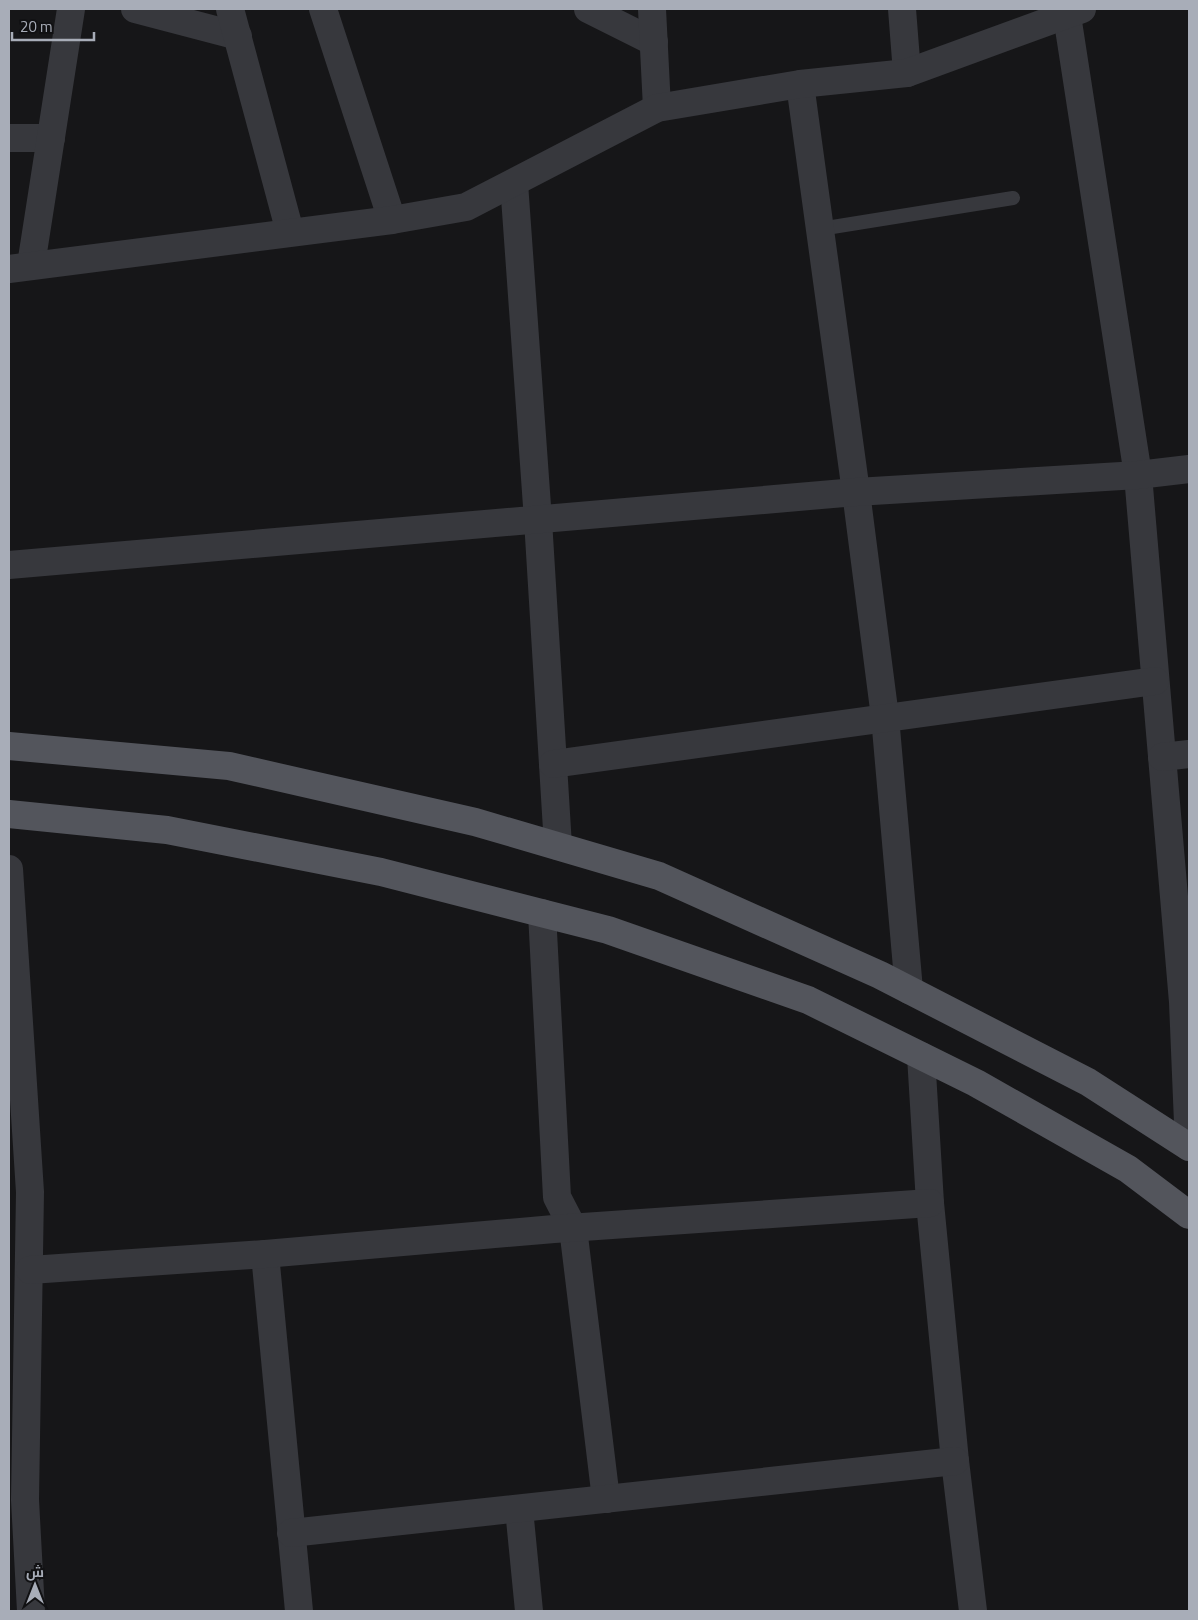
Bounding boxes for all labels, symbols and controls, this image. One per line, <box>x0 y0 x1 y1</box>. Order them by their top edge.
scale bar <box>12 10 95 42</box>
text: 20 m <box>20 15 53 38</box>
north arrow <box>10 1560 60 1610</box>
text: ش <box>26 1561 44 1582</box>

